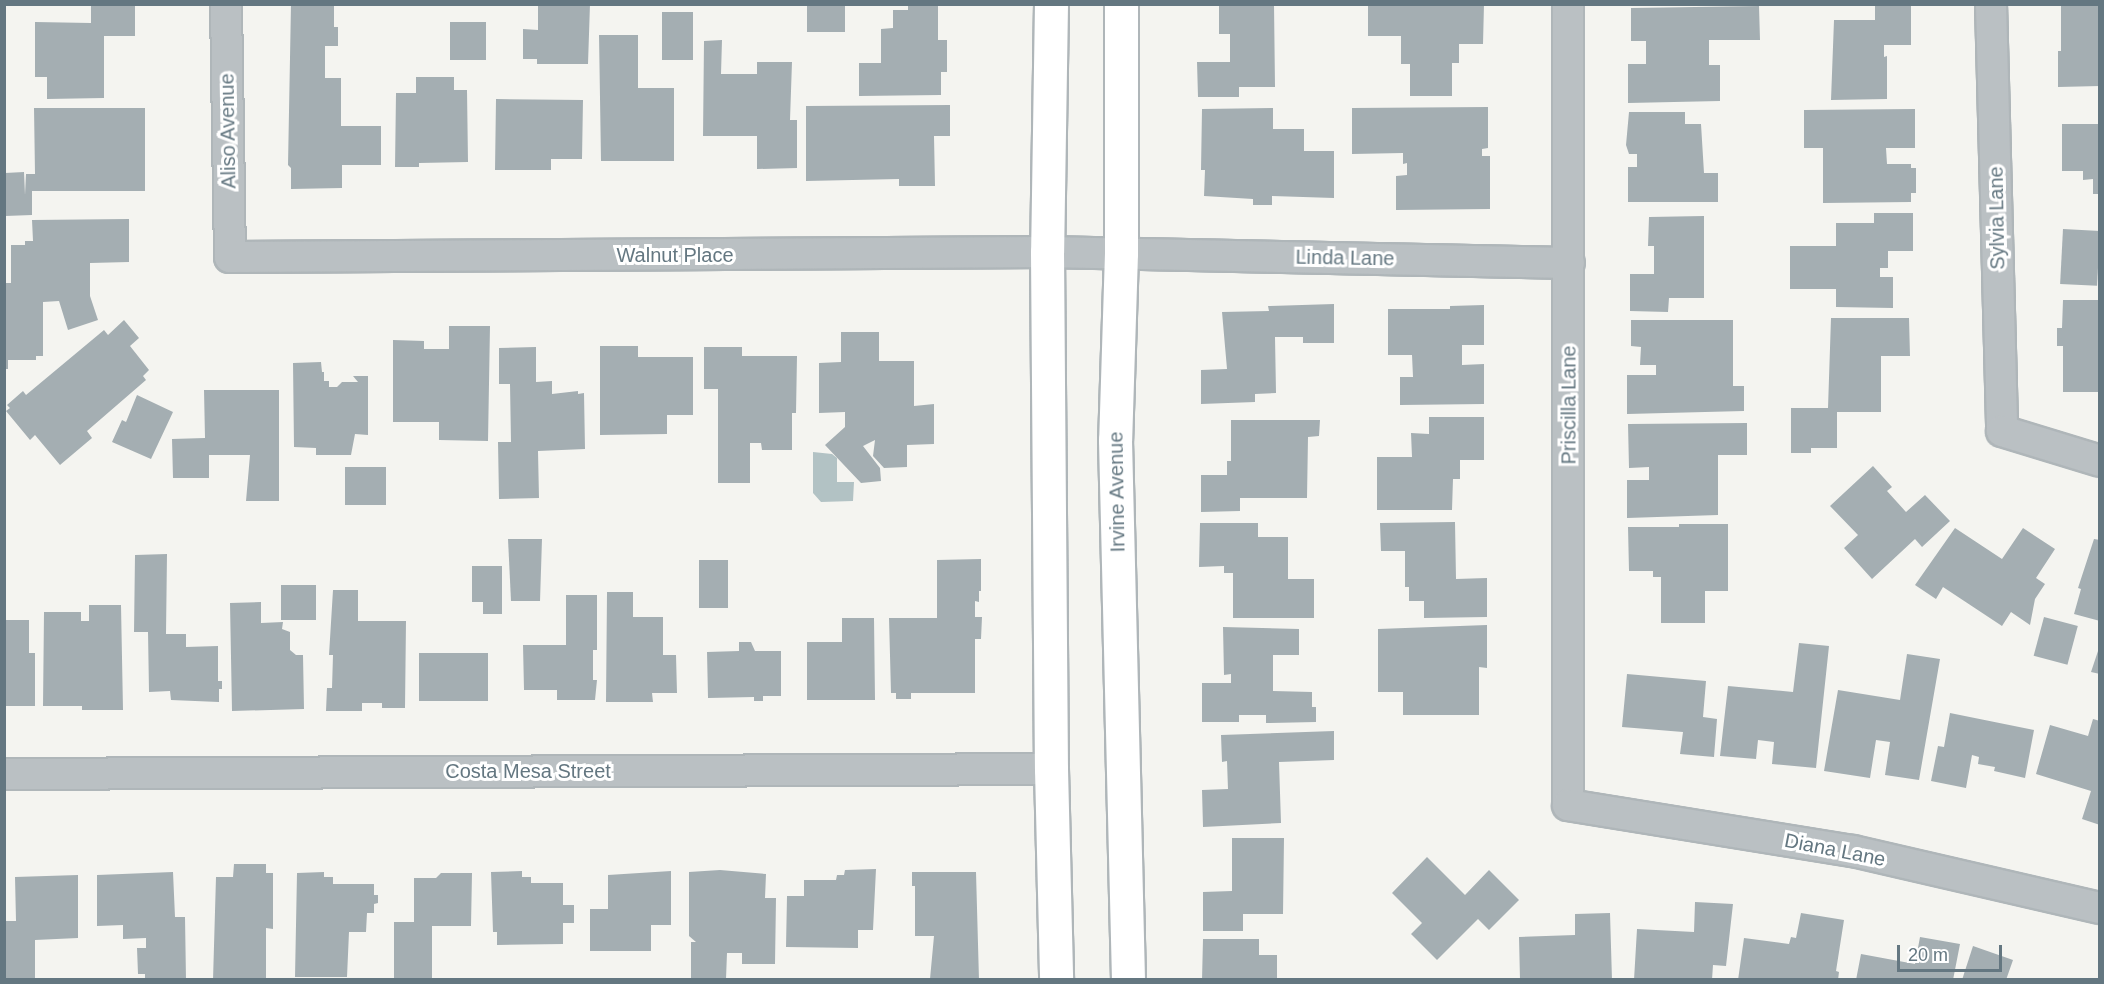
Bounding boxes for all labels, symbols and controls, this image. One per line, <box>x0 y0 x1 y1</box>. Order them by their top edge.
street label: Aliso Avenue <box>215 73 241 189</box>
street label: Sylvia Lane <box>1984 166 2010 270</box>
street label: Walnut Place <box>616 243 734 267</box>
street label: Linda Lane <box>1295 245 1395 271</box>
street label: Priscilla Lane <box>1557 346 1581 464</box>
street label: Irvine Avenue <box>1104 431 1130 553</box>
street label: Costa Mesa Street <box>445 759 611 783</box>
street label: Diana Lane <box>1782 828 1888 872</box>
scale bar <box>1900 933 2005 971</box>
text: 20 m <box>1908 945 1948 965</box>

